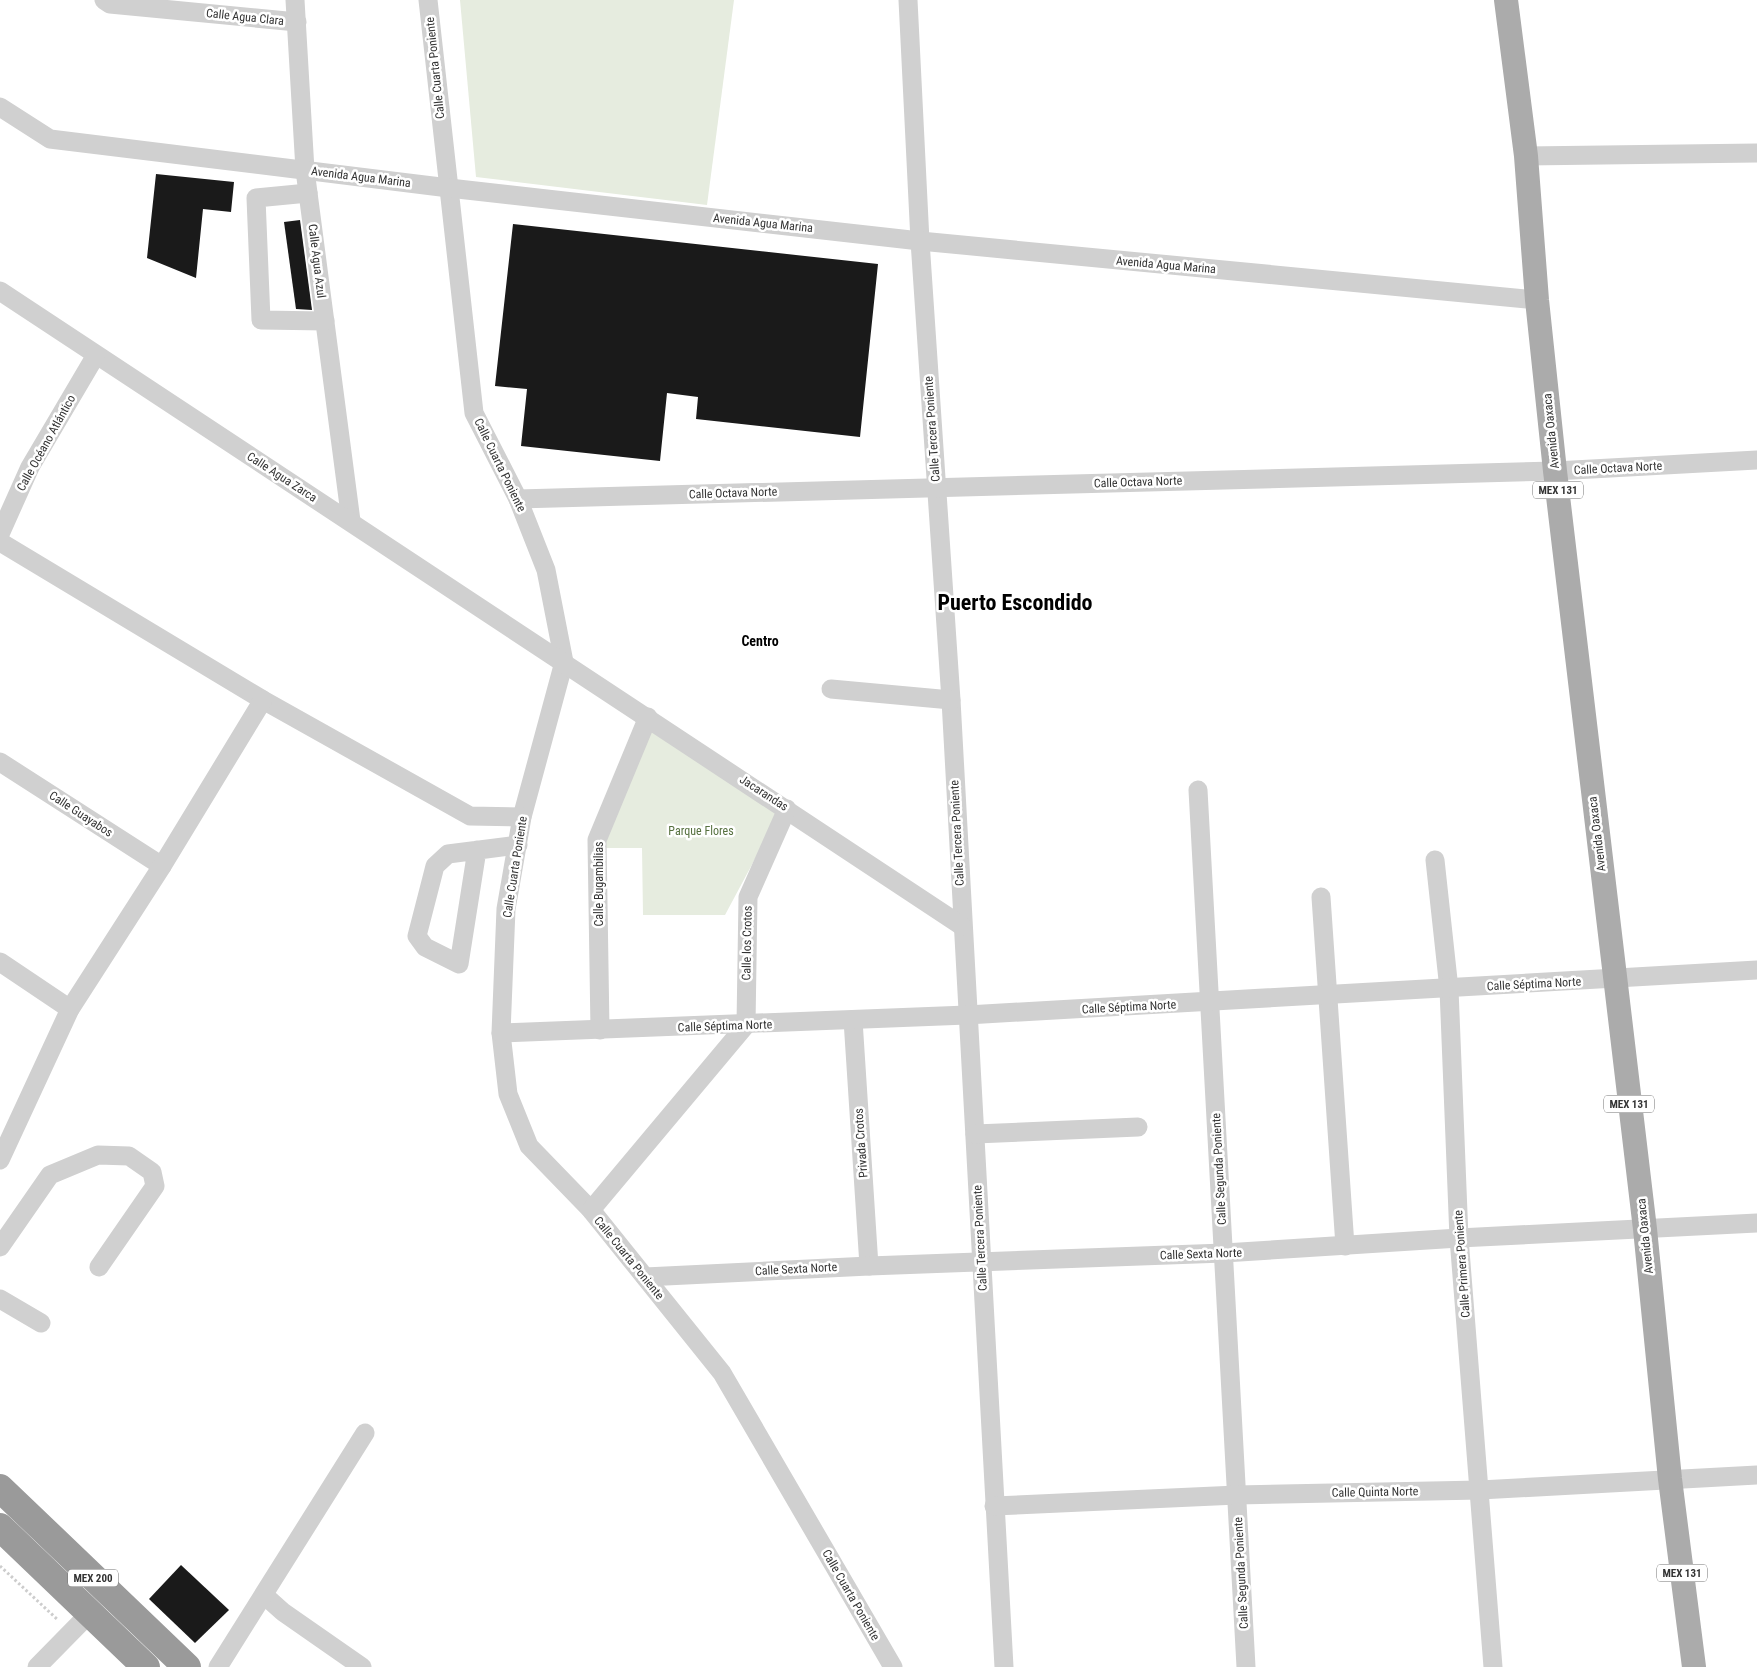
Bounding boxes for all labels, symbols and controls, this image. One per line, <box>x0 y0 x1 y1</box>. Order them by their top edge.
street label: Calle Agua Clara <box>205 6 285 28</box>
street label: Calle Cuarta Poniente <box>423 16 447 120</box>
street label: Avenida Agua Marina <box>310 164 412 190</box>
street label: Avenida Agua Marina <box>712 211 814 235</box>
street label: Calle Agua Azul <box>306 223 328 299</box>
street label: Avenida Agua Marina <box>1115 254 1217 276</box>
street label: Calle Tercera Poniente <box>921 375 943 482</box>
street label: Calle Océano Atlántico <box>14 392 78 494</box>
street label: Avenida Oaxaca <box>1540 392 1562 469</box>
street label: Calle Cuarta Poniente <box>471 416 529 514</box>
street label: Calle Agua Zarca <box>244 449 320 505</box>
street label: Calle Octava Norte <box>1573 459 1663 477</box>
street label: Calle Octava Norte <box>1094 473 1183 491</box>
road number: MEX 131 <box>1533 482 1583 498</box>
street label: Calle Octava Norte <box>689 484 778 502</box>
district label: Puerto Escondido <box>937 590 1093 615</box>
district label: Centro <box>741 633 779 649</box>
street label: Jacarandas <box>737 772 791 814</box>
street label: Calle Tercera Poniente <box>947 779 967 886</box>
street label: Calle Guayabos <box>47 788 115 840</box>
street label: Avenida Oaxaca <box>1585 795 1609 872</box>
street label: Calle Cuarta Poniente <box>500 815 530 919</box>
park label: Parque Flores <box>668 824 734 838</box>
street label: Calle Bugambilias <box>592 842 606 926</box>
street label: Calle los Crotos <box>739 906 755 980</box>
street label: Calle Séptima Norte <box>1486 975 1582 993</box>
street label: Calle Séptima Norte <box>1081 998 1177 1016</box>
street label: Calle Séptima Norte <box>677 1017 773 1035</box>
road number: MEX 131 <box>1604 1096 1654 1112</box>
street label: Privada Crotos <box>852 1108 870 1178</box>
street label: Calle Segunda Poniente <box>1209 1112 1229 1225</box>
street label: Calle Tercera Poniente <box>970 1184 990 1291</box>
street label: Avenida Oaxaca <box>1634 1197 1656 1274</box>
street label: Calle Primera Poniente <box>1451 1209 1473 1318</box>
street label: Calle Cuarta Poniente <box>591 1214 667 1303</box>
street label: Calle Sexta Norte <box>1160 1246 1243 1262</box>
street label: Calle Sexta Norte <box>755 1260 838 1278</box>
street label: Calle Quinta Norte <box>1332 1484 1419 1500</box>
street label: Calle Segunda Poniente <box>1231 1516 1251 1629</box>
street label: Calle Cuarta Poniente <box>819 1547 883 1643</box>
road number: MEX 131 <box>1657 1565 1707 1582</box>
road number: MEX 200 <box>68 1570 118 1586</box>

